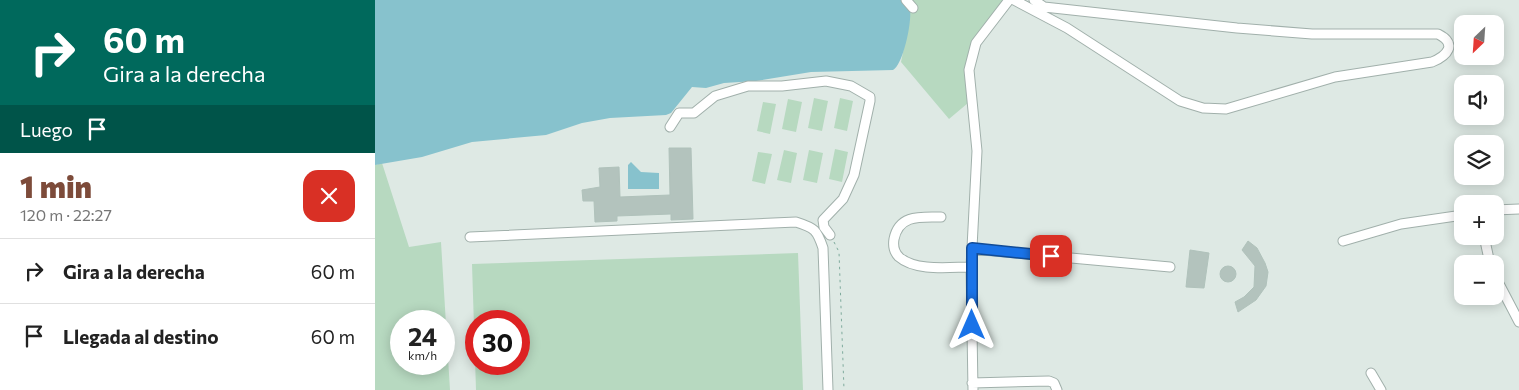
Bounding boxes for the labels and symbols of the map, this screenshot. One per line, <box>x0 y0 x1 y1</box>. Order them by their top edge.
north arrow <box>1454 15 1504 65</box>
pin <box>1030 235 1072 277</box>
position arrow <box>945 298 997 350</box>
speed limit sign: 30 <box>465 310 530 375</box>

